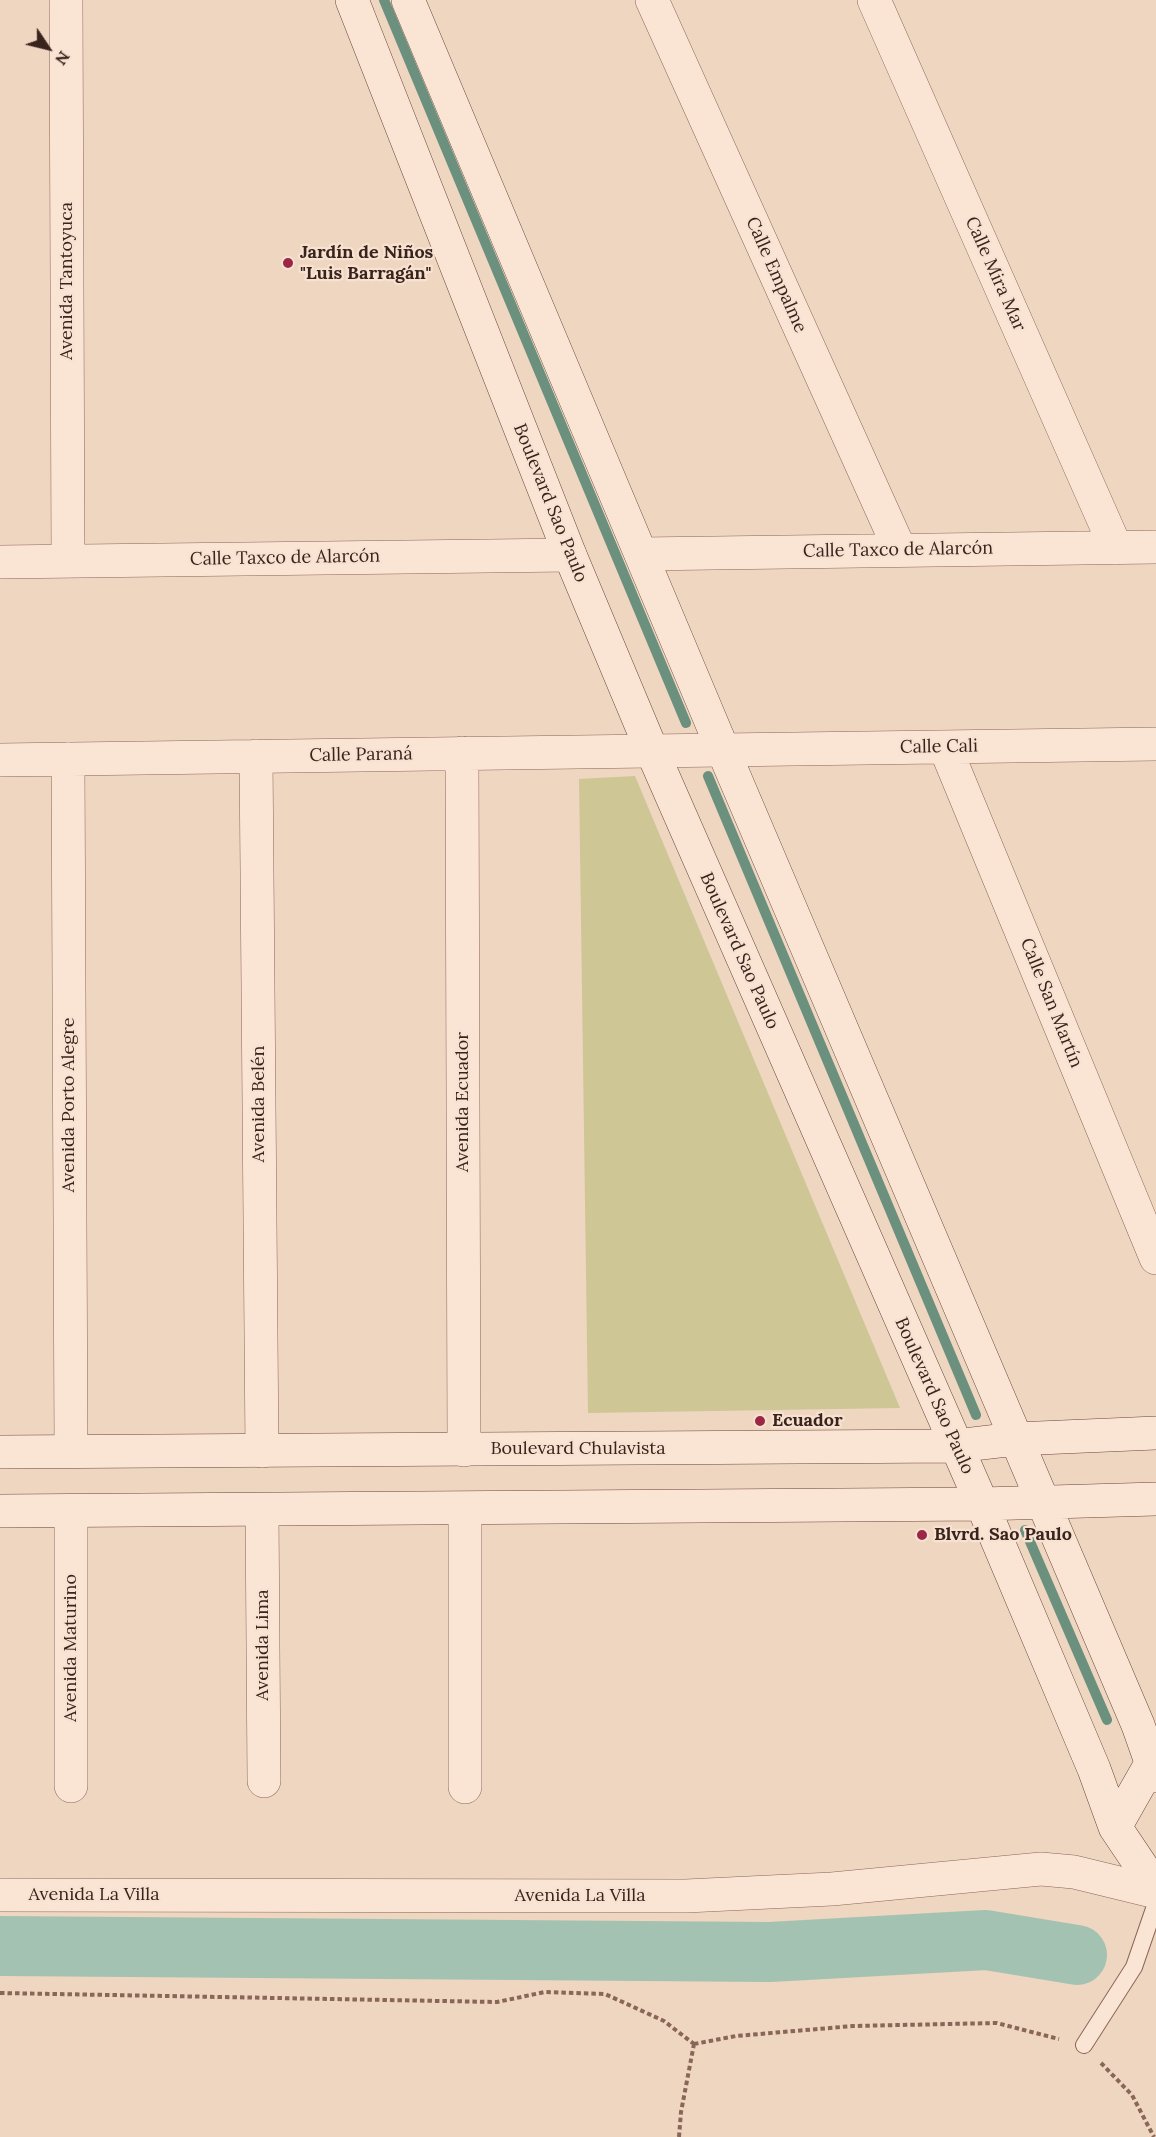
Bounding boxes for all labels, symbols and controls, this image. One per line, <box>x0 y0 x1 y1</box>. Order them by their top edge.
north arrow <box>18 18 78 78</box>
text: N <box>51 48 74 69</box>
street label: Avenida Tantoyuca <box>56 202 78 360</box>
street label: Calle Mira Mar <box>960 213 1030 335</box>
street label: Calle Empalme <box>741 214 811 336</box>
place label: Jardín de Niños "Luis Barragán" <box>300 242 433 284</box>
marker: Jardín de Niños "Luis Barragán" <box>281 256 295 270</box>
street label: Boulevard Sao Paulo <box>508 420 592 586</box>
street label: Calle Taxco de Alarcón <box>803 538 993 562</box>
street label: Calle Taxco de Alarcón <box>190 546 380 570</box>
street label: Calle Cali <box>900 736 978 758</box>
street label: Calle Paraná <box>309 743 413 767</box>
street label: Boulevard Sao Paulo <box>695 869 783 1033</box>
street label: Calle San Martín <box>1015 935 1087 1071</box>
street label: Avenida Porto Alegre <box>58 1017 80 1193</box>
street label: Avenida Ecuador <box>452 1032 474 1172</box>
street label: Avenida Belén <box>248 1046 270 1162</box>
street label: Boulevard Sao Paulo <box>890 1314 978 1478</box>
place label: Ecuador <box>772 1410 843 1432</box>
marker: Ecuador <box>753 1414 767 1428</box>
street label: Boulevard Chulavista <box>490 1438 666 1460</box>
place label: Blvrd. Sao Paulo <box>934 1524 1072 1546</box>
marker: Blvrd. Sao Paulo <box>915 1528 929 1542</box>
street label: Avenida Maturino <box>60 1574 82 1722</box>
street label: Avenida Lima <box>252 1589 274 1701</box>
street label: Avenida La Villa <box>29 1884 159 1906</box>
street label: Avenida La Villa <box>515 1885 645 1907</box>

